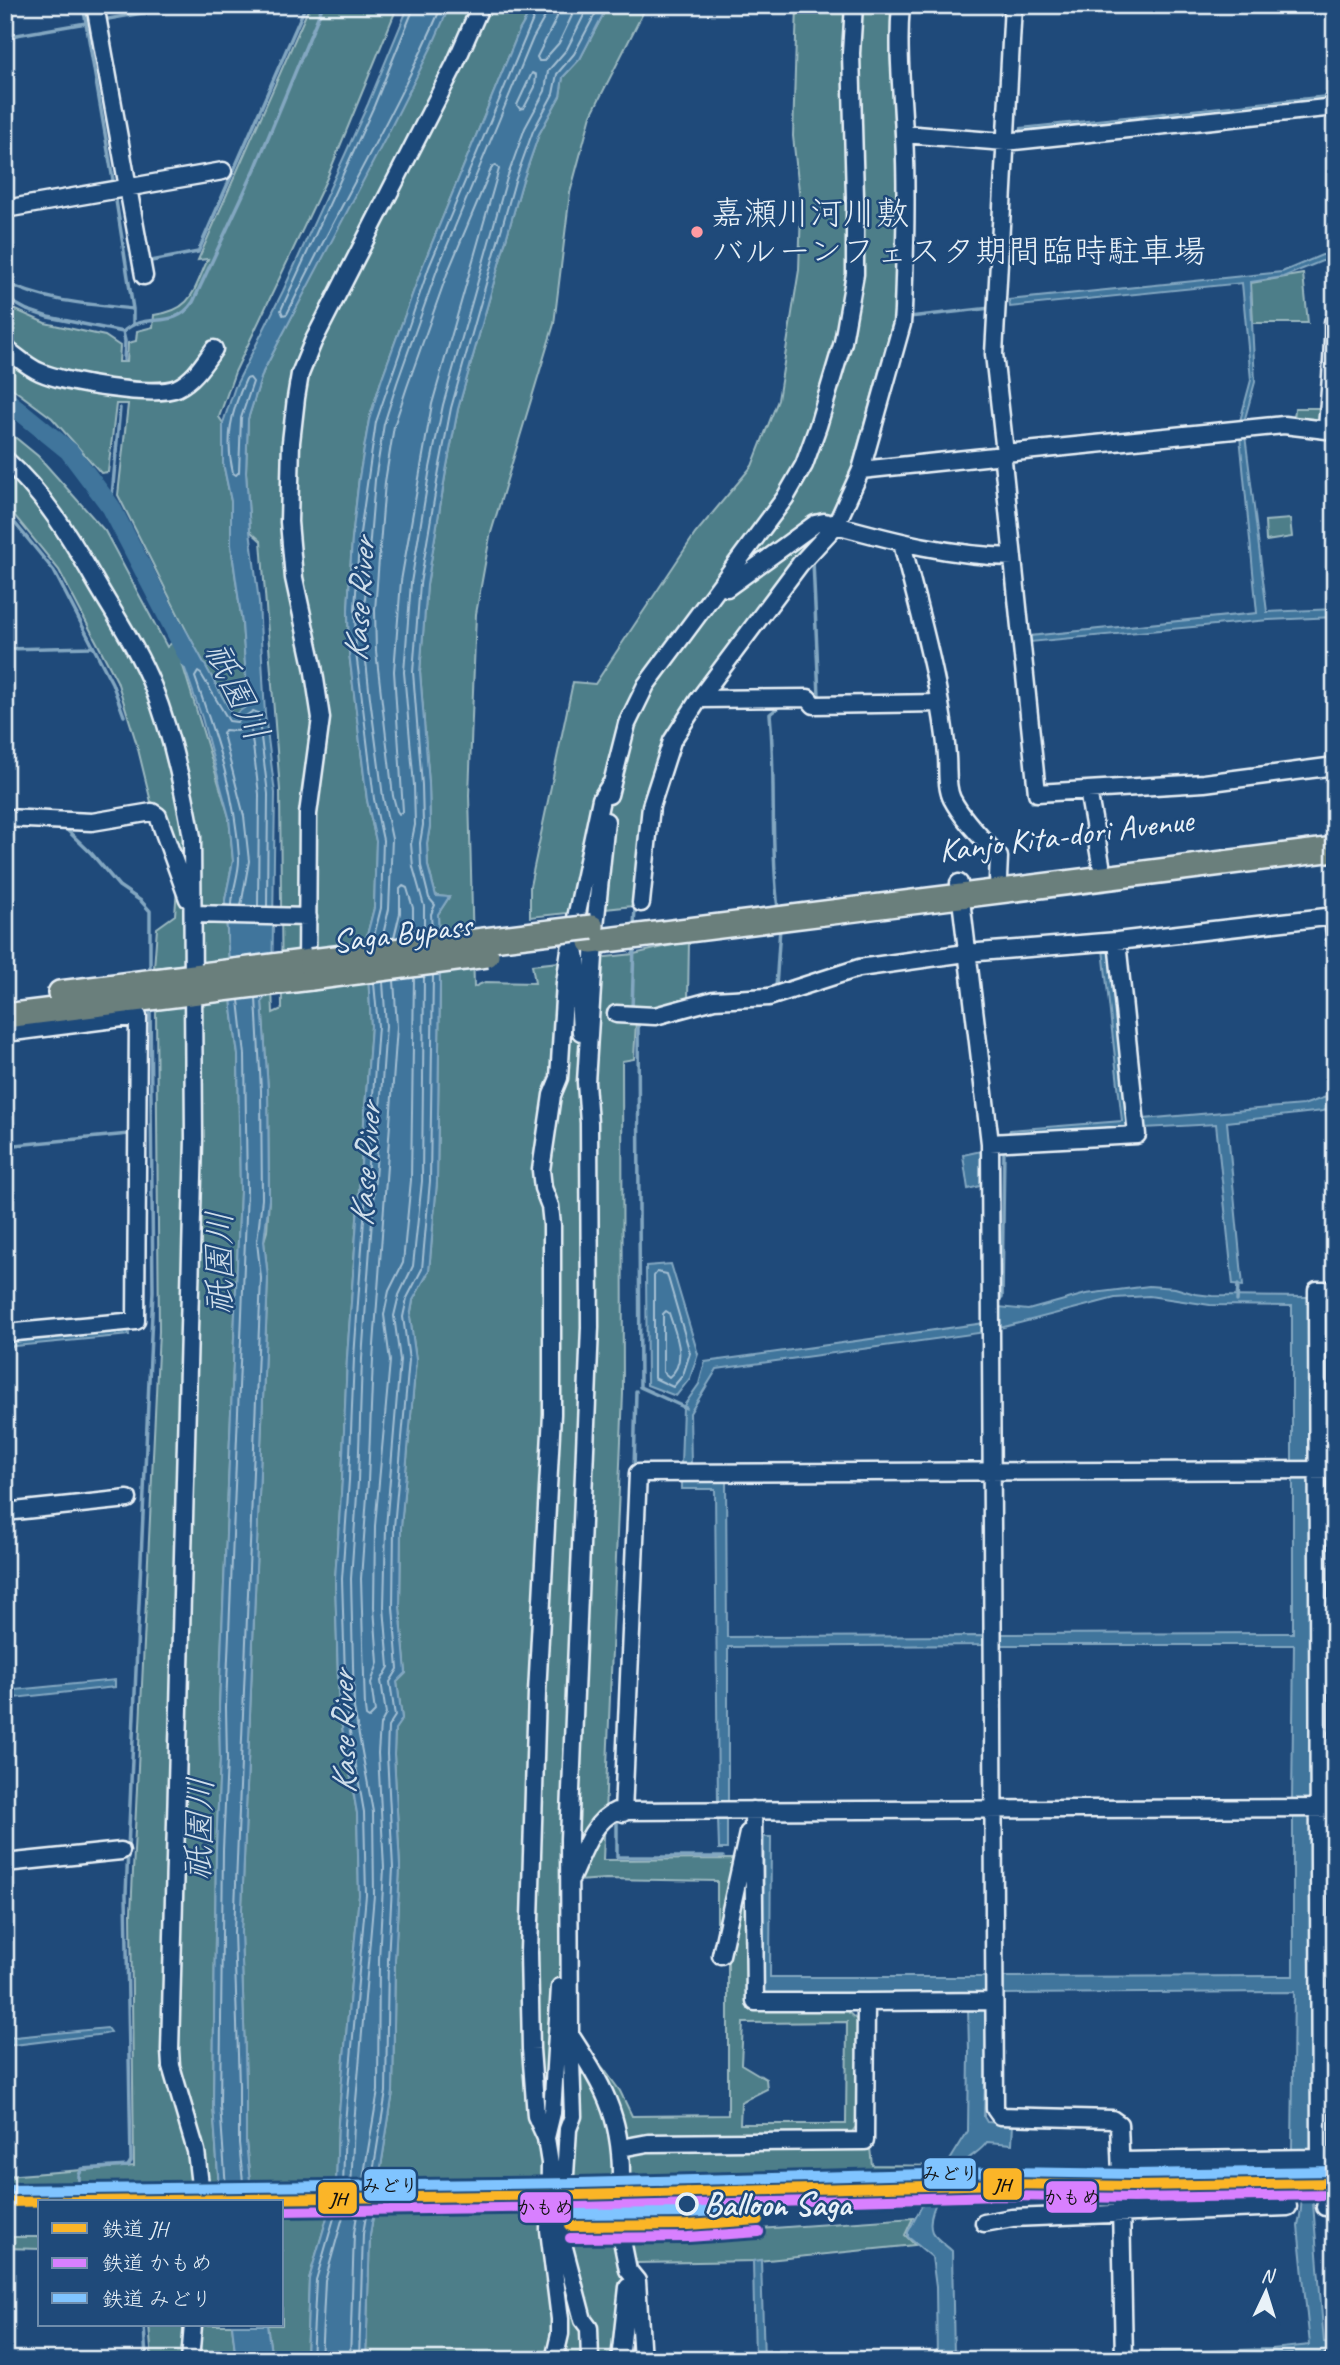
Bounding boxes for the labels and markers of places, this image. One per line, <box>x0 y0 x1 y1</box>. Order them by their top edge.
place label: 嘉瀬川河川敷 バルーンフェスタ期間臨時駐車場 <box>711 192 1206 272</box>
marker: 嘉瀬川河川敷 バルーンフェスタ期間臨時駐車場 <box>689 224 705 240</box>
place label: Balloon Saga <box>704 2183 853 2225</box>
marker: Balloon Saga <box>676 2193 698 2215</box>

